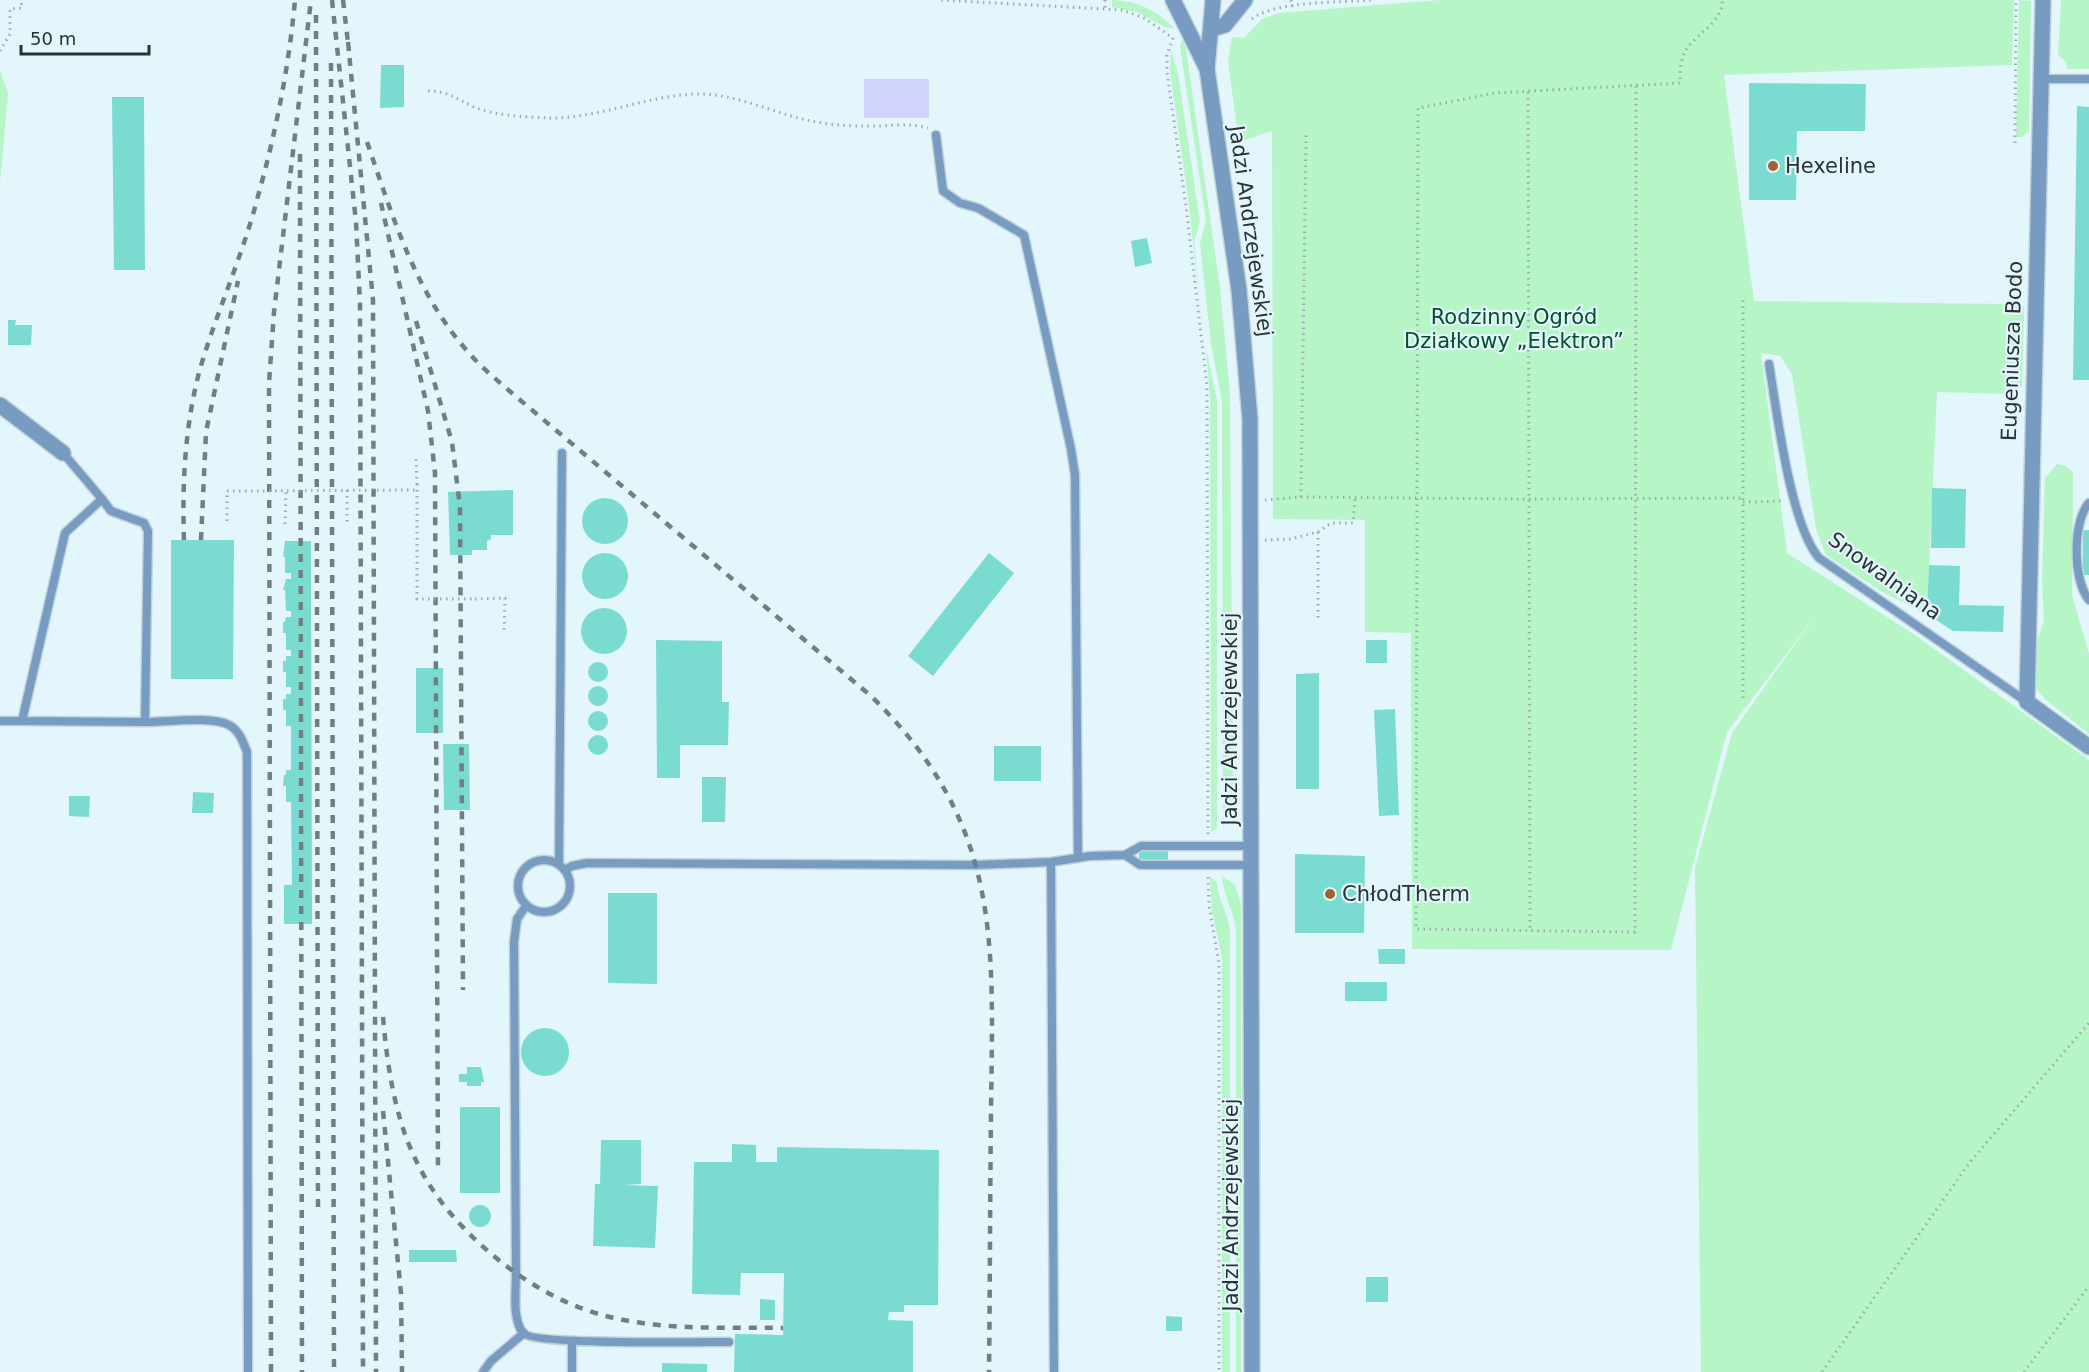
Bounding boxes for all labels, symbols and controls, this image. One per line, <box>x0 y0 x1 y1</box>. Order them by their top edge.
scale bar <box>21 18 148 56</box>
text: 50 m <box>30 28 76 49</box>
street label: Jadzi Andrzejewskiej <box>1224 122 1278 338</box>
place label: Hexeline <box>1785 154 1876 178</box>
marker: Hexeline <box>1766 159 1780 173</box>
street label: Eugeniusza Bodo <box>1997 261 2027 441</box>
park label: Rodzinny Ogród Działkowy „Elektron” <box>1404 305 1624 353</box>
street label: Snowalniana <box>1824 527 1946 625</box>
street label: Jadzi Andrzejewskiej <box>1218 612 1242 828</box>
place label: ChłodTherm <box>1342 882 1470 906</box>
marker: ChłodTherm <box>1323 887 1337 901</box>
street label: Jadzi Andrzejewskiej <box>1219 1098 1243 1314</box>

